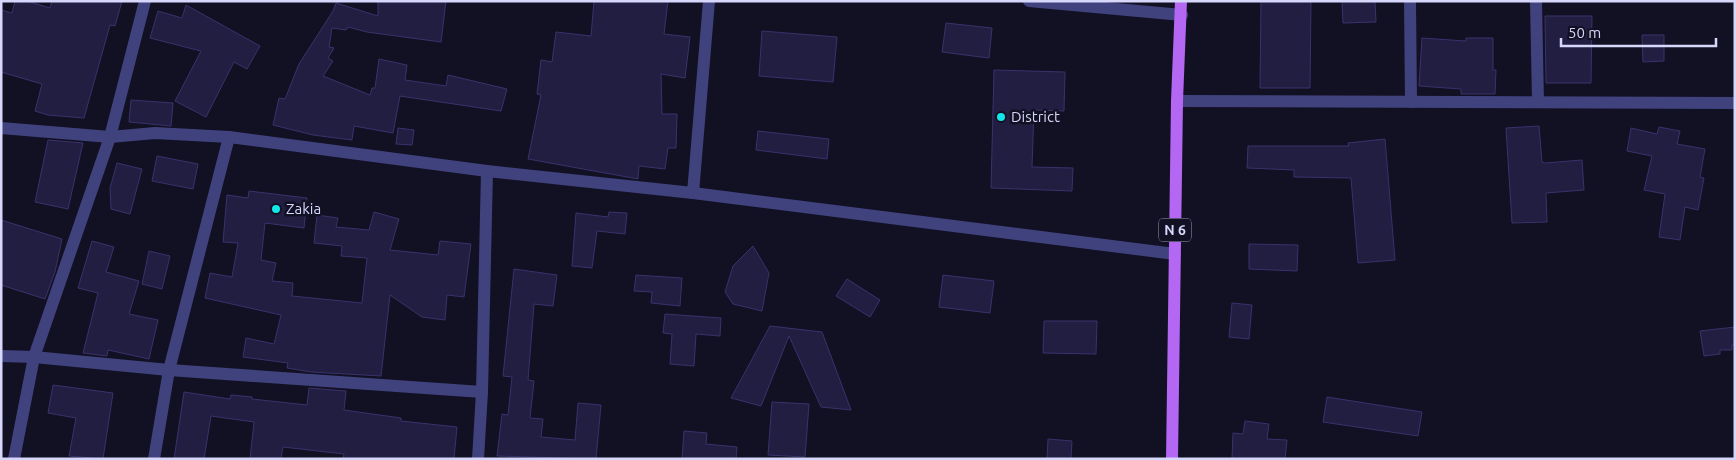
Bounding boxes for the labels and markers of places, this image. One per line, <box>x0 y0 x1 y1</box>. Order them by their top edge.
place label: District <box>1011 108 1060 125</box>
marker: District <box>995 111 1007 123</box>
place label: Zakia <box>286 200 321 217</box>
marker: Zakia <box>270 203 282 215</box>

